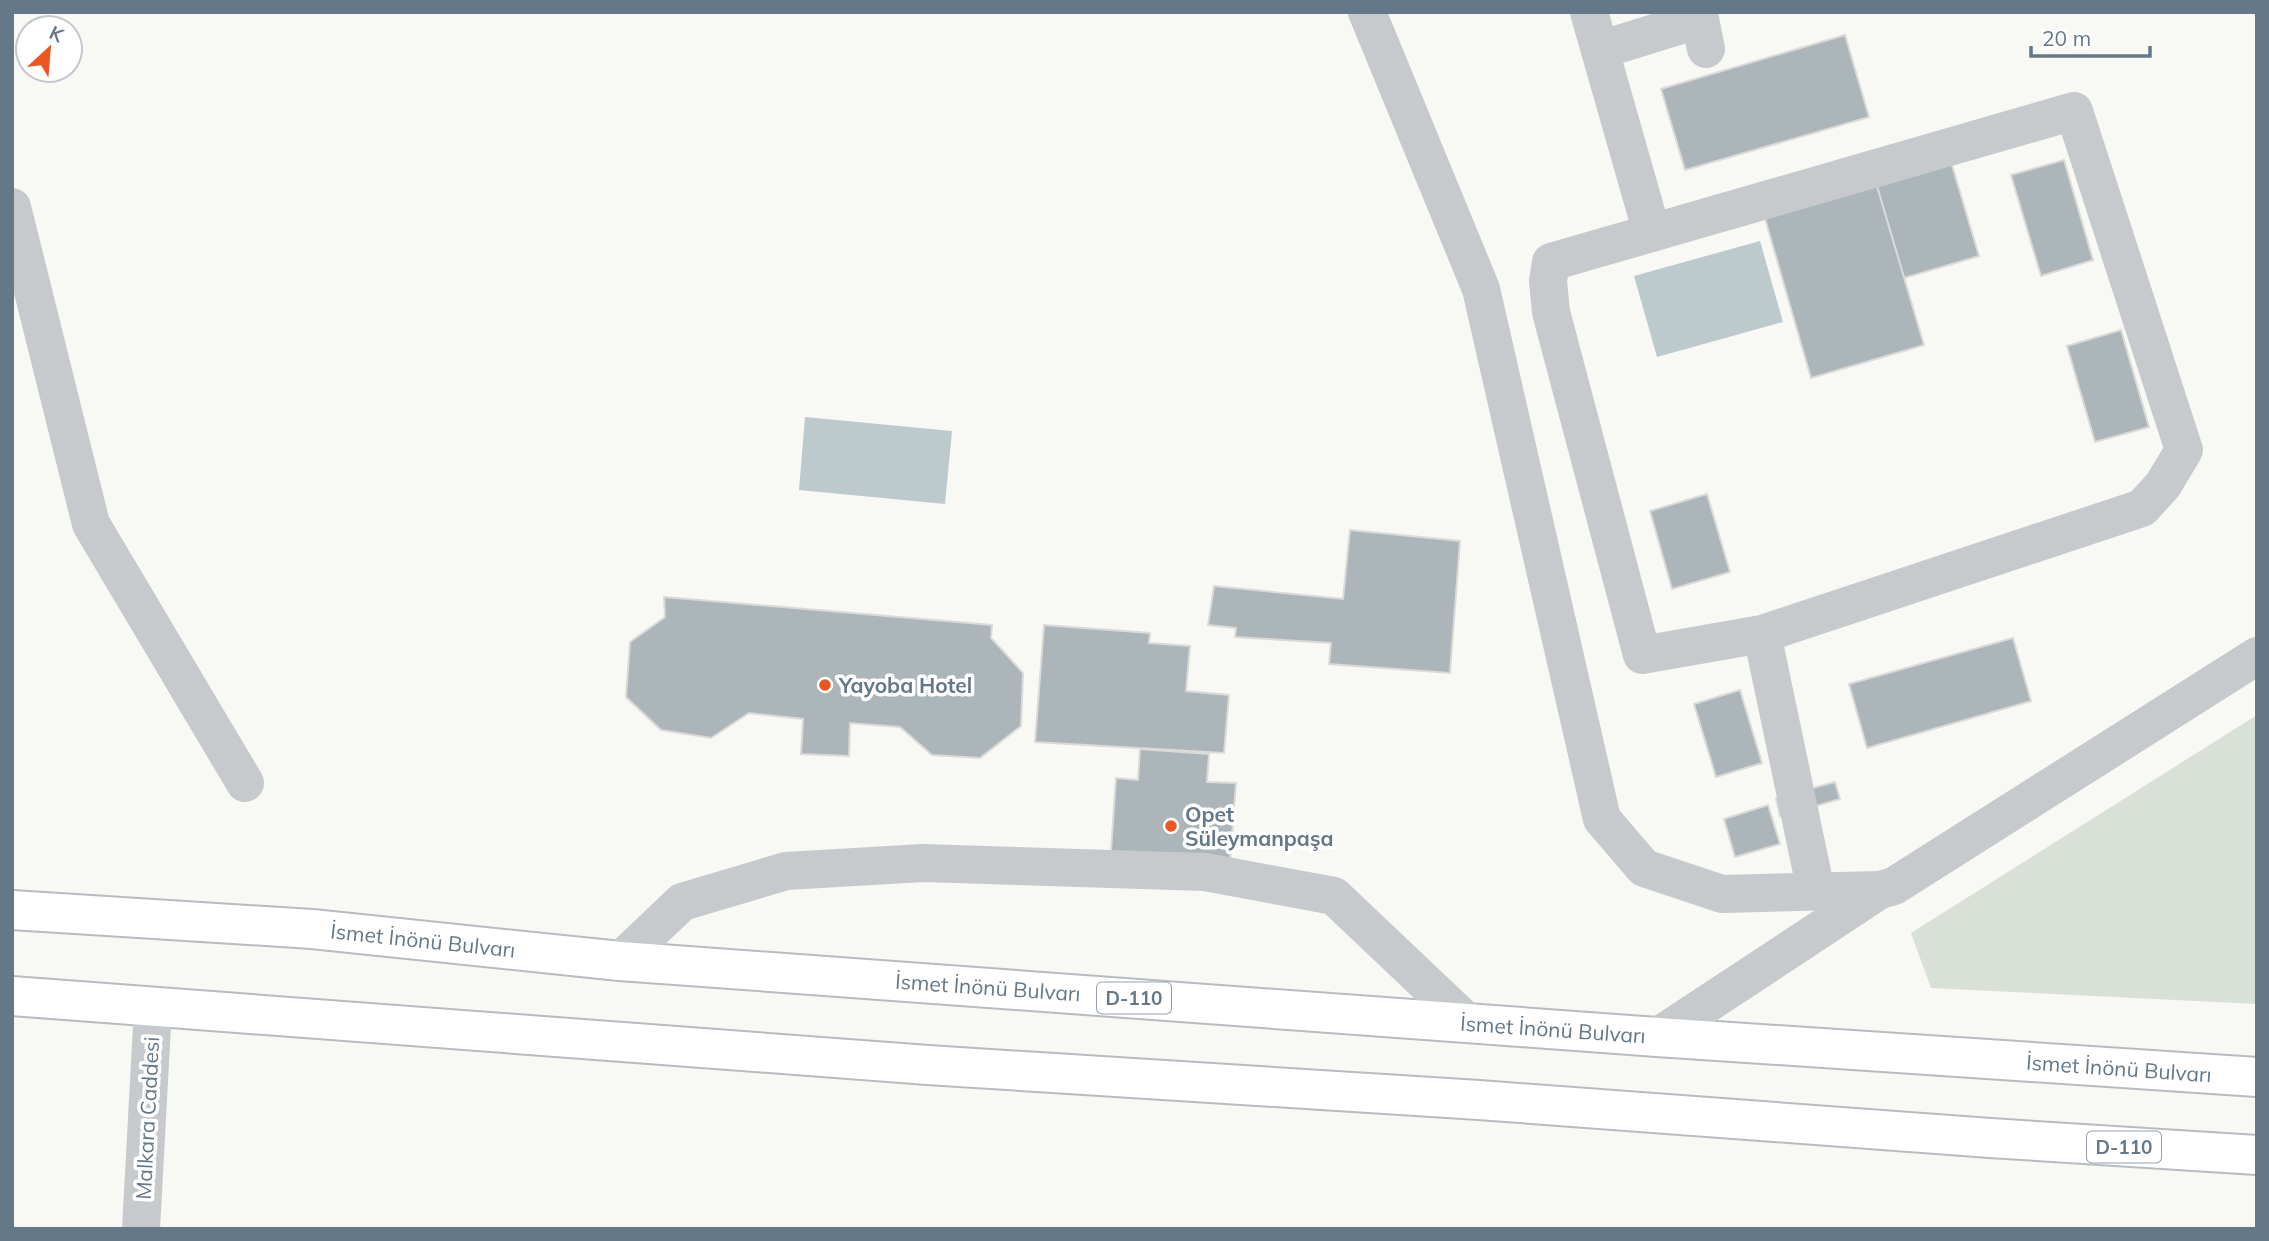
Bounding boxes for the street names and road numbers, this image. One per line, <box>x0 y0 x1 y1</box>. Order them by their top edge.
street label: İsmet İnönü Bulvarı <box>329 917 517 963</box>
street label: İsmet İnönü Bulvarı <box>894 968 1082 1006</box>
road number: D-110 <box>1097 982 1171 1014</box>
street label: İsmet İnönü Bulvarı <box>1459 1010 1647 1048</box>
street label: Malkara Caddesi <box>130 1036 164 1200</box>
street label: İsmet İnönü Bulvarı <box>2025 1049 2213 1087</box>
road number: D-110 <box>2087 1132 2161 1162</box>

